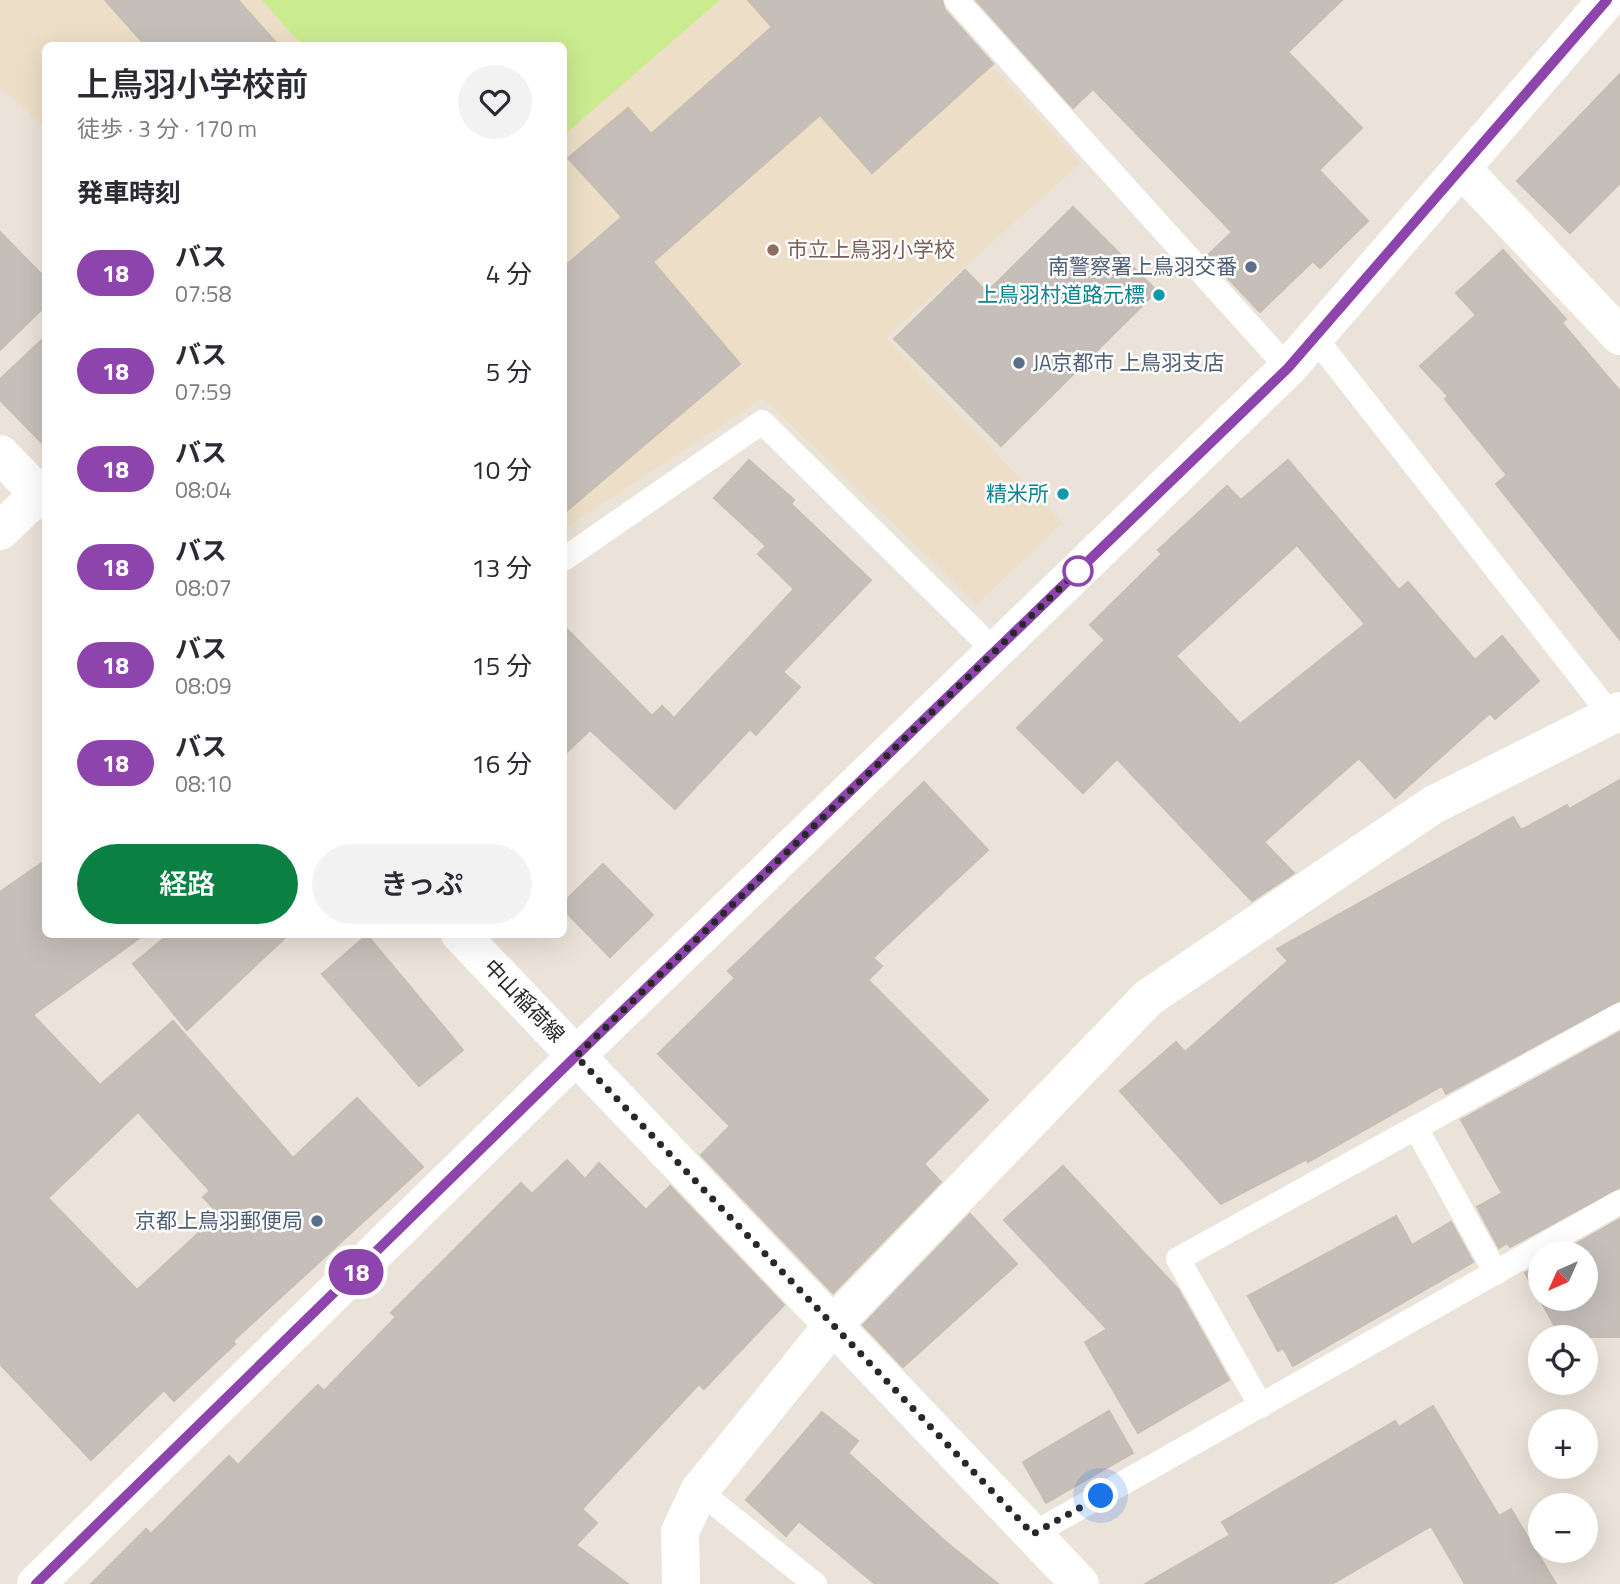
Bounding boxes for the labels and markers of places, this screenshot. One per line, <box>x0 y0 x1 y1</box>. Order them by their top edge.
place label: 市立上鳥羽小学校 <box>787 233 955 265</box>
marker: 市立上鳥羽小学校 <box>765 242 781 258</box>
place label: 南警察署上鳥羽交番 <box>1048 250 1237 282</box>
marker: 南警察署上鳥羽交番 <box>1243 259 1259 275</box>
place label: 上鳥羽村道路元標 <box>977 278 1145 310</box>
marker: 上鳥羽村道路元標 <box>1151 287 1167 303</box>
place label: JA京都市 上鳥羽支店 <box>1033 346 1224 378</box>
marker: JA京都市 上鳥羽支店 <box>1011 355 1027 371</box>
place label: 精米所 <box>986 477 1049 509</box>
marker: 精米所 <box>1055 486 1071 502</box>
unlabelled marker <box>1063 556 1093 586</box>
place label: 京都上鳥羽郵便局 <box>135 1204 303 1236</box>
marker: 京都上鳥羽郵便局 <box>309 1213 325 1229</box>

